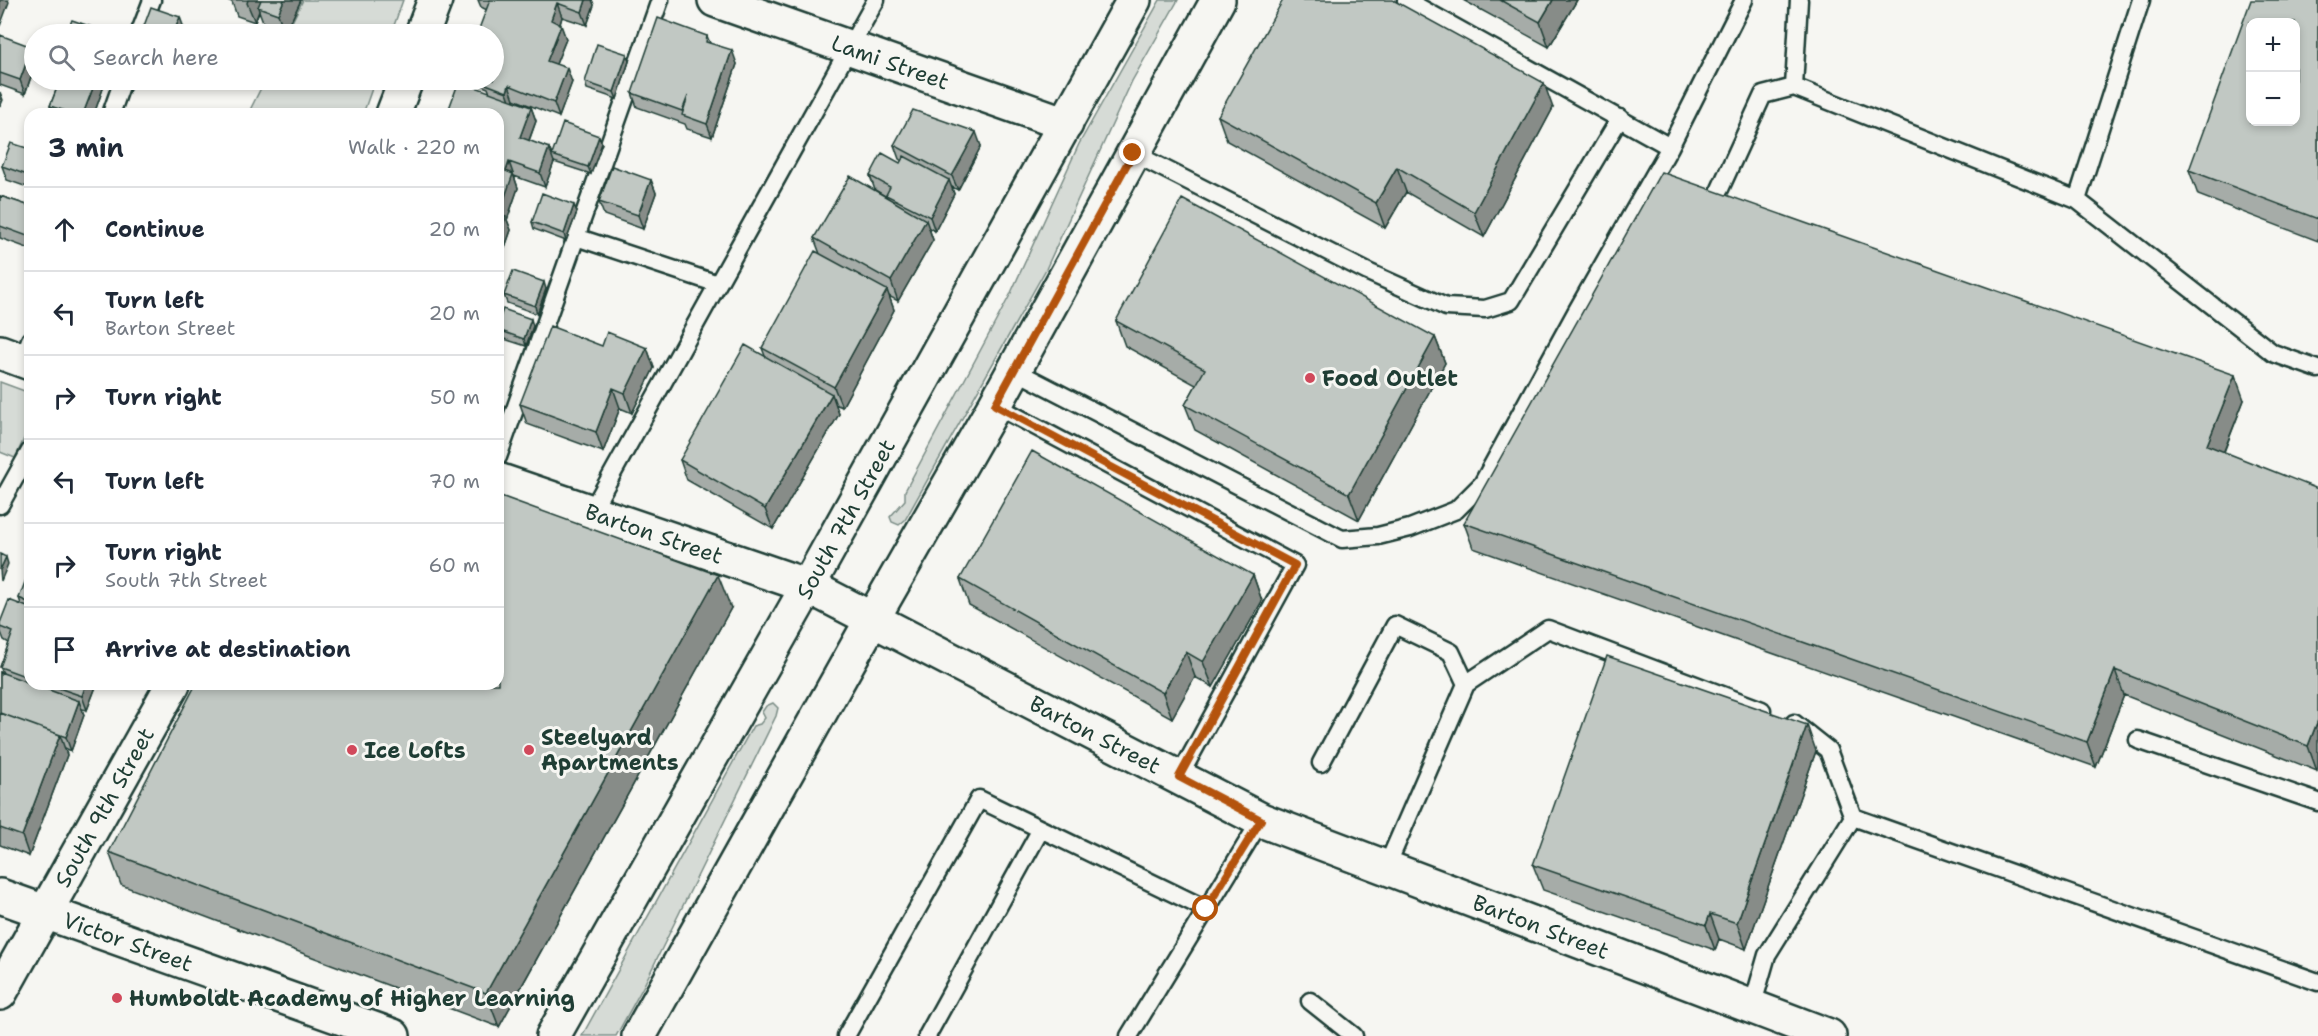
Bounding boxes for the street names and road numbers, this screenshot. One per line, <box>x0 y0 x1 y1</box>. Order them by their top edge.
street label: Lami Street <box>828 28 953 97</box>
street label: South 7th Street <box>790 434 902 604</box>
street label: Barton Street <box>581 497 727 571</box>
street label: Barton Street <box>1025 689 1166 781</box>
street label: South 9th Street <box>48 722 161 892</box>
street label: Barton Street <box>1468 888 1613 966</box>
street label: Victor Street <box>59 906 197 979</box>

